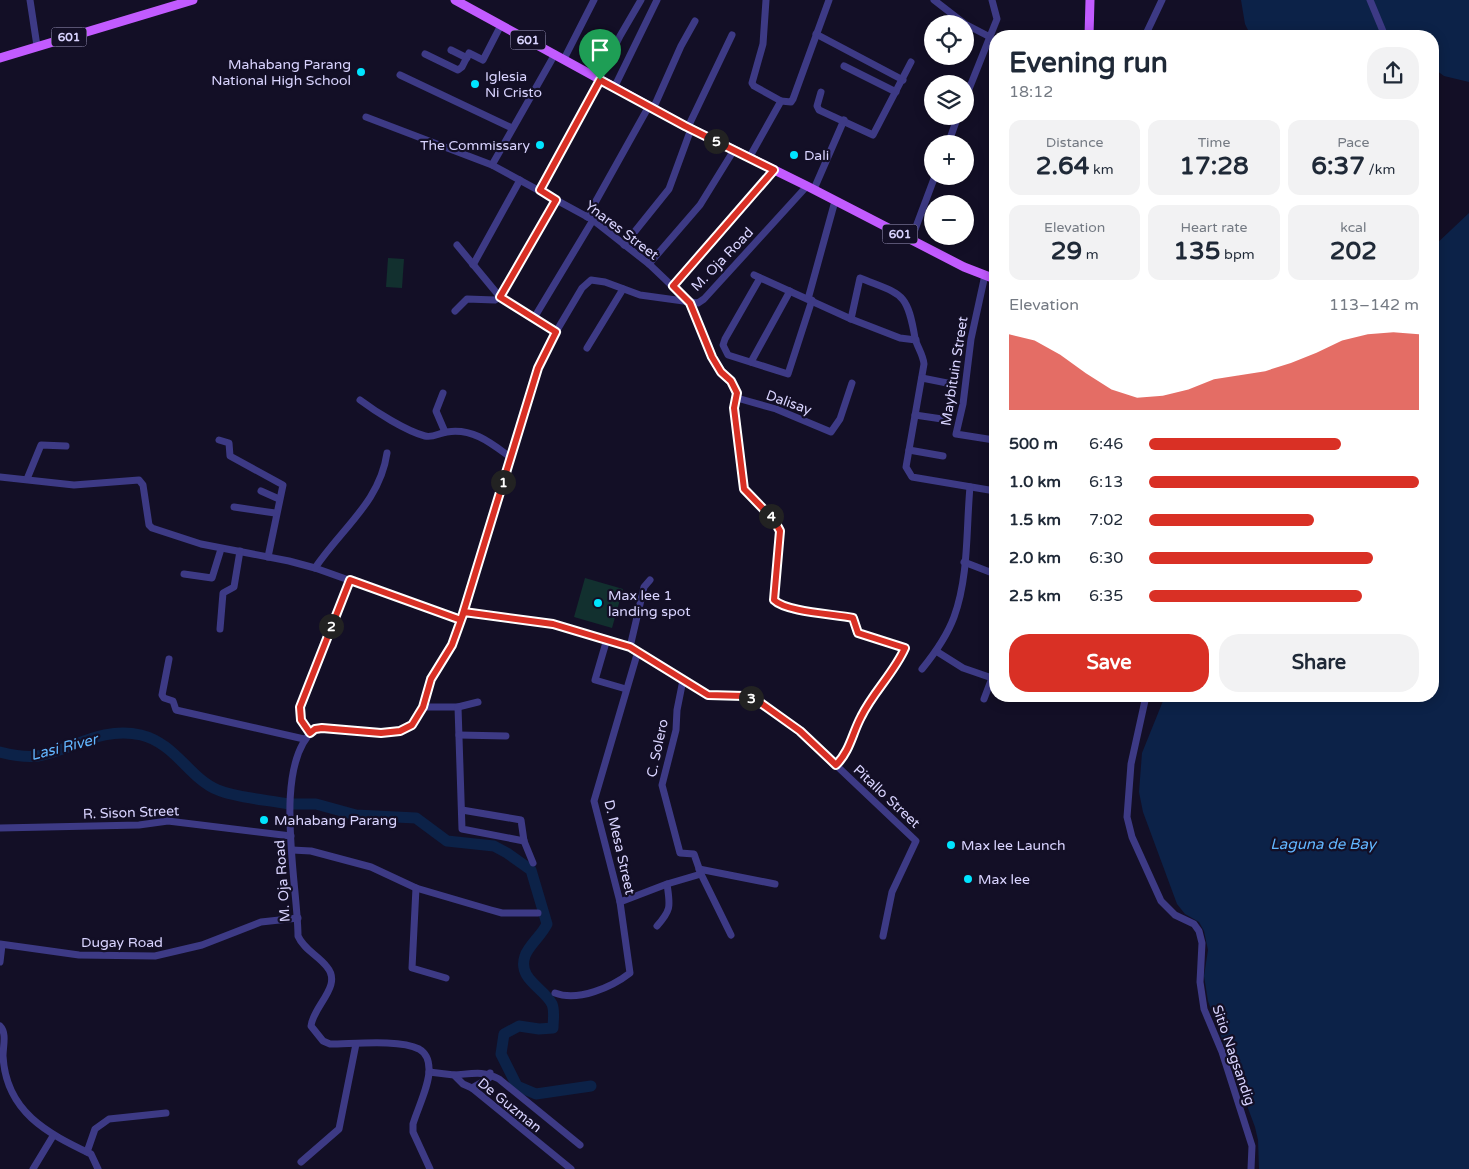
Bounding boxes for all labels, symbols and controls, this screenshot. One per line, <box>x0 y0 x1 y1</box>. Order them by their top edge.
map controls <box>924 15 974 245</box>
button: locate <box>924 15 974 65</box>
road number: 601 <box>52 28 86 46</box>
pin <box>579 29 621 80</box>
road number: 601 <box>510 30 546 50</box>
icon: arrive <box>586 36 614 64</box>
text: Evening run <box>1009 46 1168 80</box>
button: share <box>1367 47 1419 99</box>
place label: Mahabang Parang National High School <box>211 56 351 89</box>
marker: Mahabang Parang National High School <box>355 66 367 78</box>
place label: Iglesia Ni Cristo <box>485 68 542 101</box>
button: layers <box>924 75 974 125</box>
marker: Iglesia Ni Cristo <box>469 78 481 90</box>
text: 18:12 <box>1009 82 1053 102</box>
pin: 5 <box>704 128 728 154</box>
text: 5 <box>712 133 721 150</box>
text: Distance <box>1046 134 1103 151</box>
text: Time <box>1198 134 1230 151</box>
text: Pace <box>1337 134 1369 151</box>
button: + <box>924 135 974 185</box>
place label: The Commissary <box>420 137 530 154</box>
marker: The Commissary <box>534 139 546 151</box>
place label: Dali <box>804 147 829 164</box>
marker: Dali <box>788 149 800 161</box>
text: 2.64 <box>1036 151 1089 181</box>
text: 17:28 <box>1179 151 1249 181</box>
text: 6:37 <box>1311 151 1365 181</box>
text: km <box>1089 161 1114 178</box>
text: /km <box>1365 161 1395 178</box>
button: − <box>924 195 974 245</box>
street label: Ynares Street <box>582 197 662 264</box>
text: Elevation <box>1044 219 1105 236</box>
text: Heart rate <box>1181 219 1247 236</box>
text: kcal <box>1340 219 1366 236</box>
street label: M. Oja Road <box>688 224 757 295</box>
road number: 601 <box>882 224 918 243</box>
text: 29 <box>1051 236 1082 266</box>
text: 135 <box>1173 236 1220 266</box>
text: 202 <box>1330 236 1377 266</box>
text: m <box>1082 246 1099 263</box>
text: bpm <box>1220 246 1255 263</box>
text: Elevation <box>1009 295 1079 315</box>
text: 113–142 m <box>1329 295 1419 315</box>
street label: Maybituin Street <box>937 314 972 427</box>
street label: Dalisay <box>764 386 814 419</box>
text: 500 m <box>1009 434 1058 454</box>
text: 6:46 <box>1089 434 1123 454</box>
pin: 1 <box>490 470 516 494</box>
text: 1.0 km <box>1009 472 1061 492</box>
text: 6:13 <box>1089 472 1123 492</box>
text: 1 <box>499 474 508 491</box>
pin: 4 <box>758 504 784 528</box>
text: 4 <box>767 508 776 525</box>
text: 1.5 km <box>1009 510 1061 530</box>
text: 7:02 <box>1089 510 1123 530</box>
text: 2.0 km <box>1009 548 1061 568</box>
text: 6:30 <box>1089 548 1123 568</box>
text: 2.5 km <box>1009 586 1061 606</box>
text: 6:35 <box>1089 586 1123 606</box>
place label: Max lee 1 landing spot <box>608 587 691 620</box>
marker: Max lee 1 landing spot <box>592 597 604 609</box>
pin: 2 <box>318 614 344 638</box>
text: 2 <box>327 618 336 635</box>
button: Save <box>1009 634 1209 692</box>
button: Share <box>1219 634 1419 692</box>
pin: 3 <box>738 686 764 710</box>
text: 3 <box>747 690 756 707</box>
street label: C. Solero <box>643 717 672 779</box>
water label: Lasi River <box>29 729 102 764</box>
street label: Pitallo Street <box>850 761 924 832</box>
street label: D. Mesa Street <box>600 798 639 897</box>
street label: R. Sison Street <box>82 802 180 823</box>
place label: Mahabang Parang <box>274 812 397 829</box>
marker: Mahabang Parang <box>258 814 270 826</box>
water label: Laguna de Bay <box>1270 835 1378 853</box>
place label: Max lee Launch <box>961 837 1066 854</box>
street label: M. Oja Road <box>271 839 294 923</box>
marker: Max lee Launch <box>945 839 957 851</box>
place label: Max lee <box>978 871 1030 888</box>
marker: Max lee <box>962 873 974 885</box>
street label: Dugay Road <box>81 934 163 951</box>
street label: Sitio Nagsandig <box>1208 1003 1259 1108</box>
street label: De Guzman <box>474 1075 545 1136</box>

